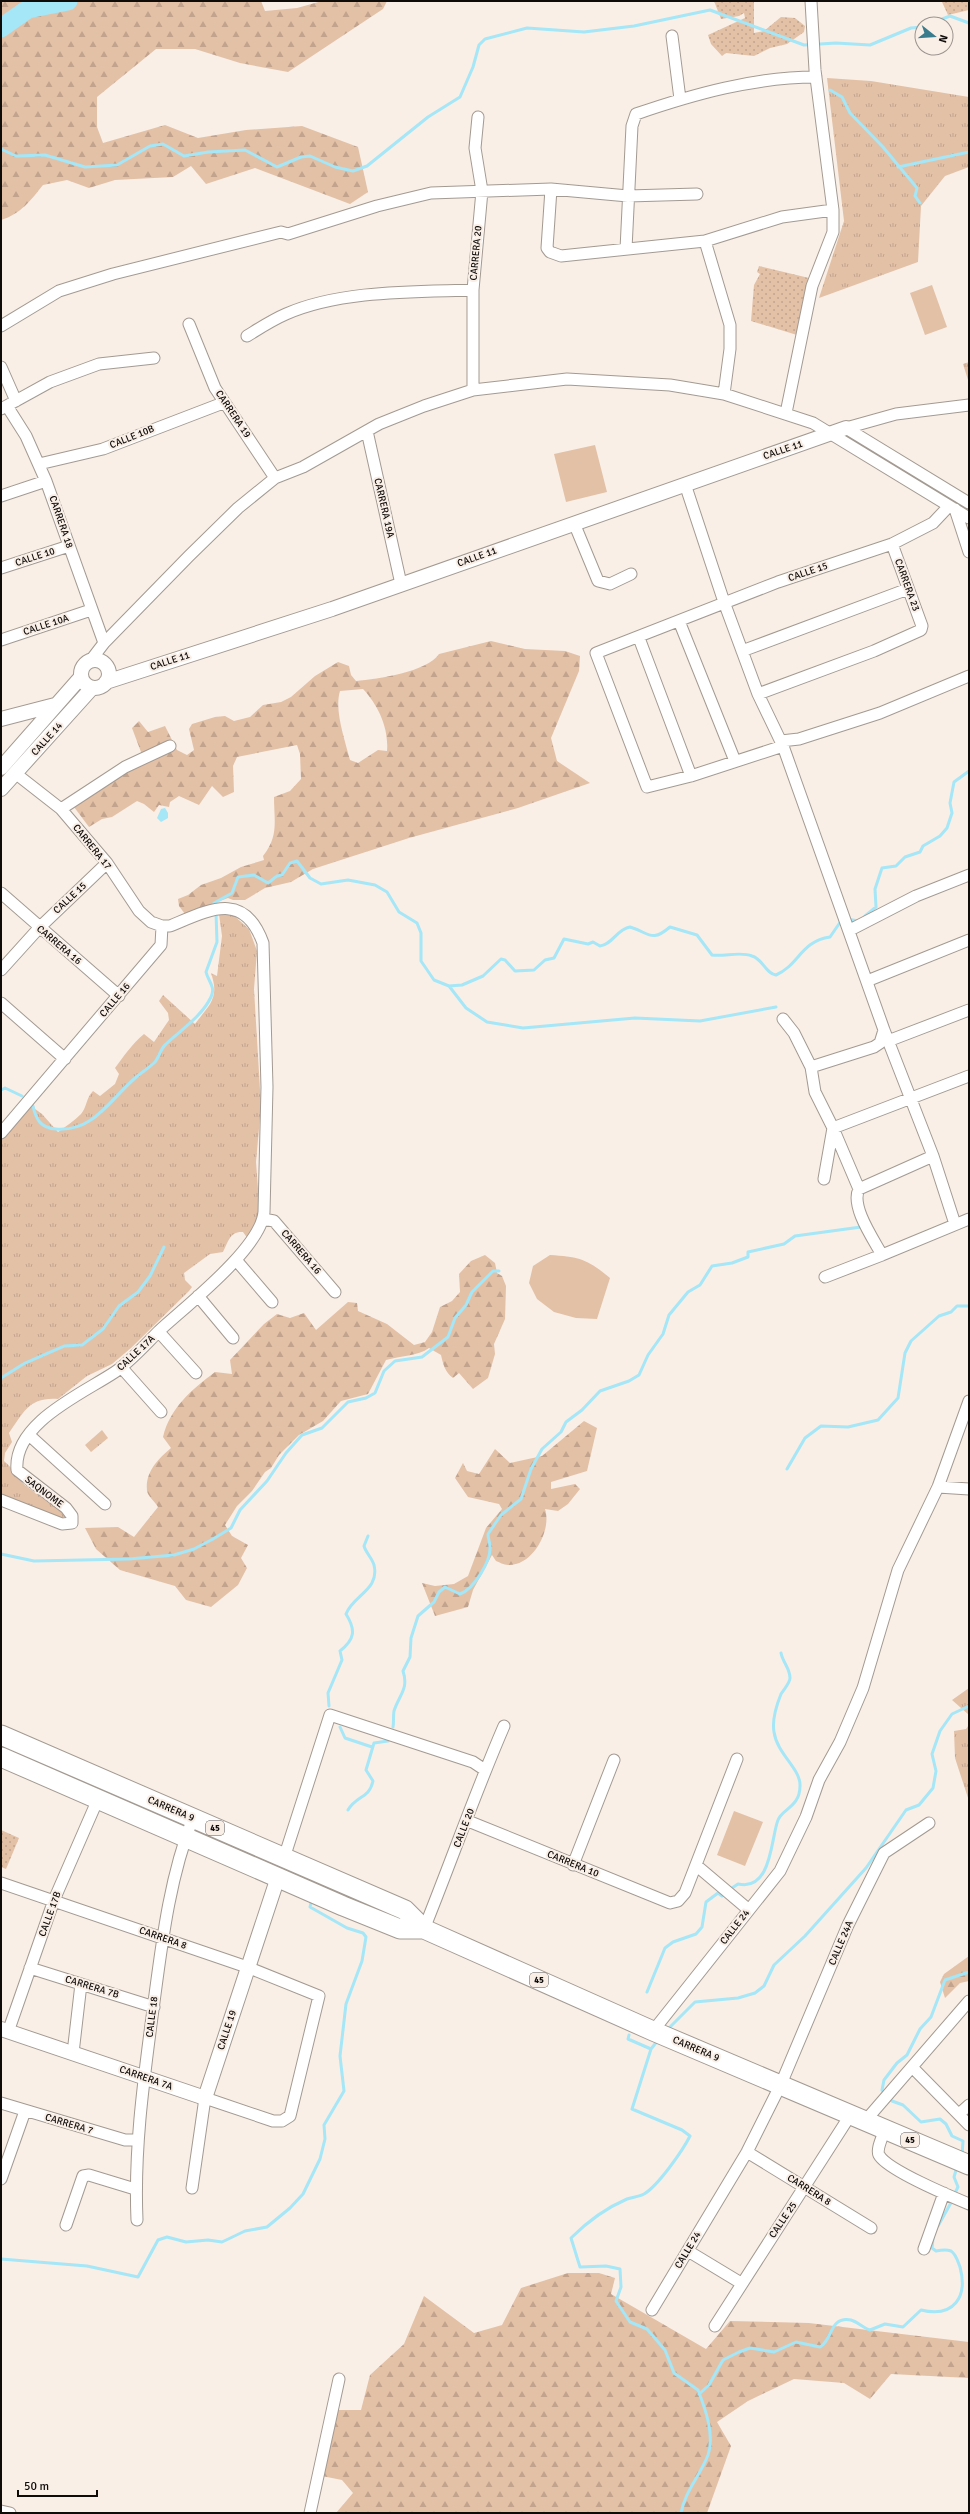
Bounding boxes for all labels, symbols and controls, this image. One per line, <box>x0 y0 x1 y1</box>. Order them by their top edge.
north arrow <box>914 16 954 56</box>
text: N <box>936 33 950 44</box>
street label: CARRERA 20 <box>468 225 484 281</box>
street label: CARRERA 19 <box>213 388 253 440</box>
street label: CALLE 10B <box>108 423 156 451</box>
street label: CALLE 11 <box>762 438 804 462</box>
street label: CARRERA 19A <box>371 477 397 539</box>
street label: CARRERA 18 <box>46 494 76 550</box>
street label: CALLE 11 <box>456 544 498 570</box>
street label: CALLE 10 <box>14 545 56 569</box>
street label: CARRERA 23 <box>892 557 922 613</box>
street label: CALLE 15 <box>787 560 829 584</box>
street label: CALLE 10A <box>22 612 70 638</box>
street label: CALLE 11 <box>149 649 191 673</box>
street label: CALLE 14 <box>29 719 66 758</box>
street label: CARRERA 17 <box>70 822 114 872</box>
street label: CALLE 15 <box>51 880 89 916</box>
street label: CARRERA 16 <box>34 923 84 967</box>
street label: CALLE 16 <box>97 980 133 1020</box>
street label: CARRERA 16 <box>278 1227 324 1277</box>
street label: CALLE 17A <box>115 1333 157 1373</box>
street label: SAQNOME <box>22 1474 66 1511</box>
street label: CARRERA 9 <box>146 1794 196 1824</box>
street label: CALLE 20 <box>451 1807 477 1849</box>
road number: 45 <box>206 1821 224 1835</box>
street label: CARRERA 10 <box>545 1848 601 1880</box>
street label: CALLE 17B <box>36 1890 64 1938</box>
street label: CALLE 24 <box>718 1907 753 1947</box>
street label: CALLE 24A <box>826 1919 856 1967</box>
street label: CARRERA 8 <box>138 1924 188 1952</box>
street label: CARRERA 7B <box>64 1973 120 2001</box>
road number: 45 <box>530 1973 548 1987</box>
street label: CALLE 18 <box>144 1996 160 2038</box>
street label: CALLE 19 <box>215 2009 239 2051</box>
street label: CARRERA 9 <box>671 2034 721 2064</box>
street label: CARRERA 7A <box>118 2063 174 2093</box>
street label: CARRERA 7 <box>44 2111 94 2137</box>
road number: 45 <box>901 2133 919 2147</box>
street label: CARRERA 8 <box>785 2172 833 2208</box>
street label: CALLE 25 <box>767 2200 799 2240</box>
street label: CALLE 24 <box>672 2229 704 2271</box>
scale bar <box>18 2472 97 2498</box>
text: 50 m <box>24 2479 49 2494</box>

